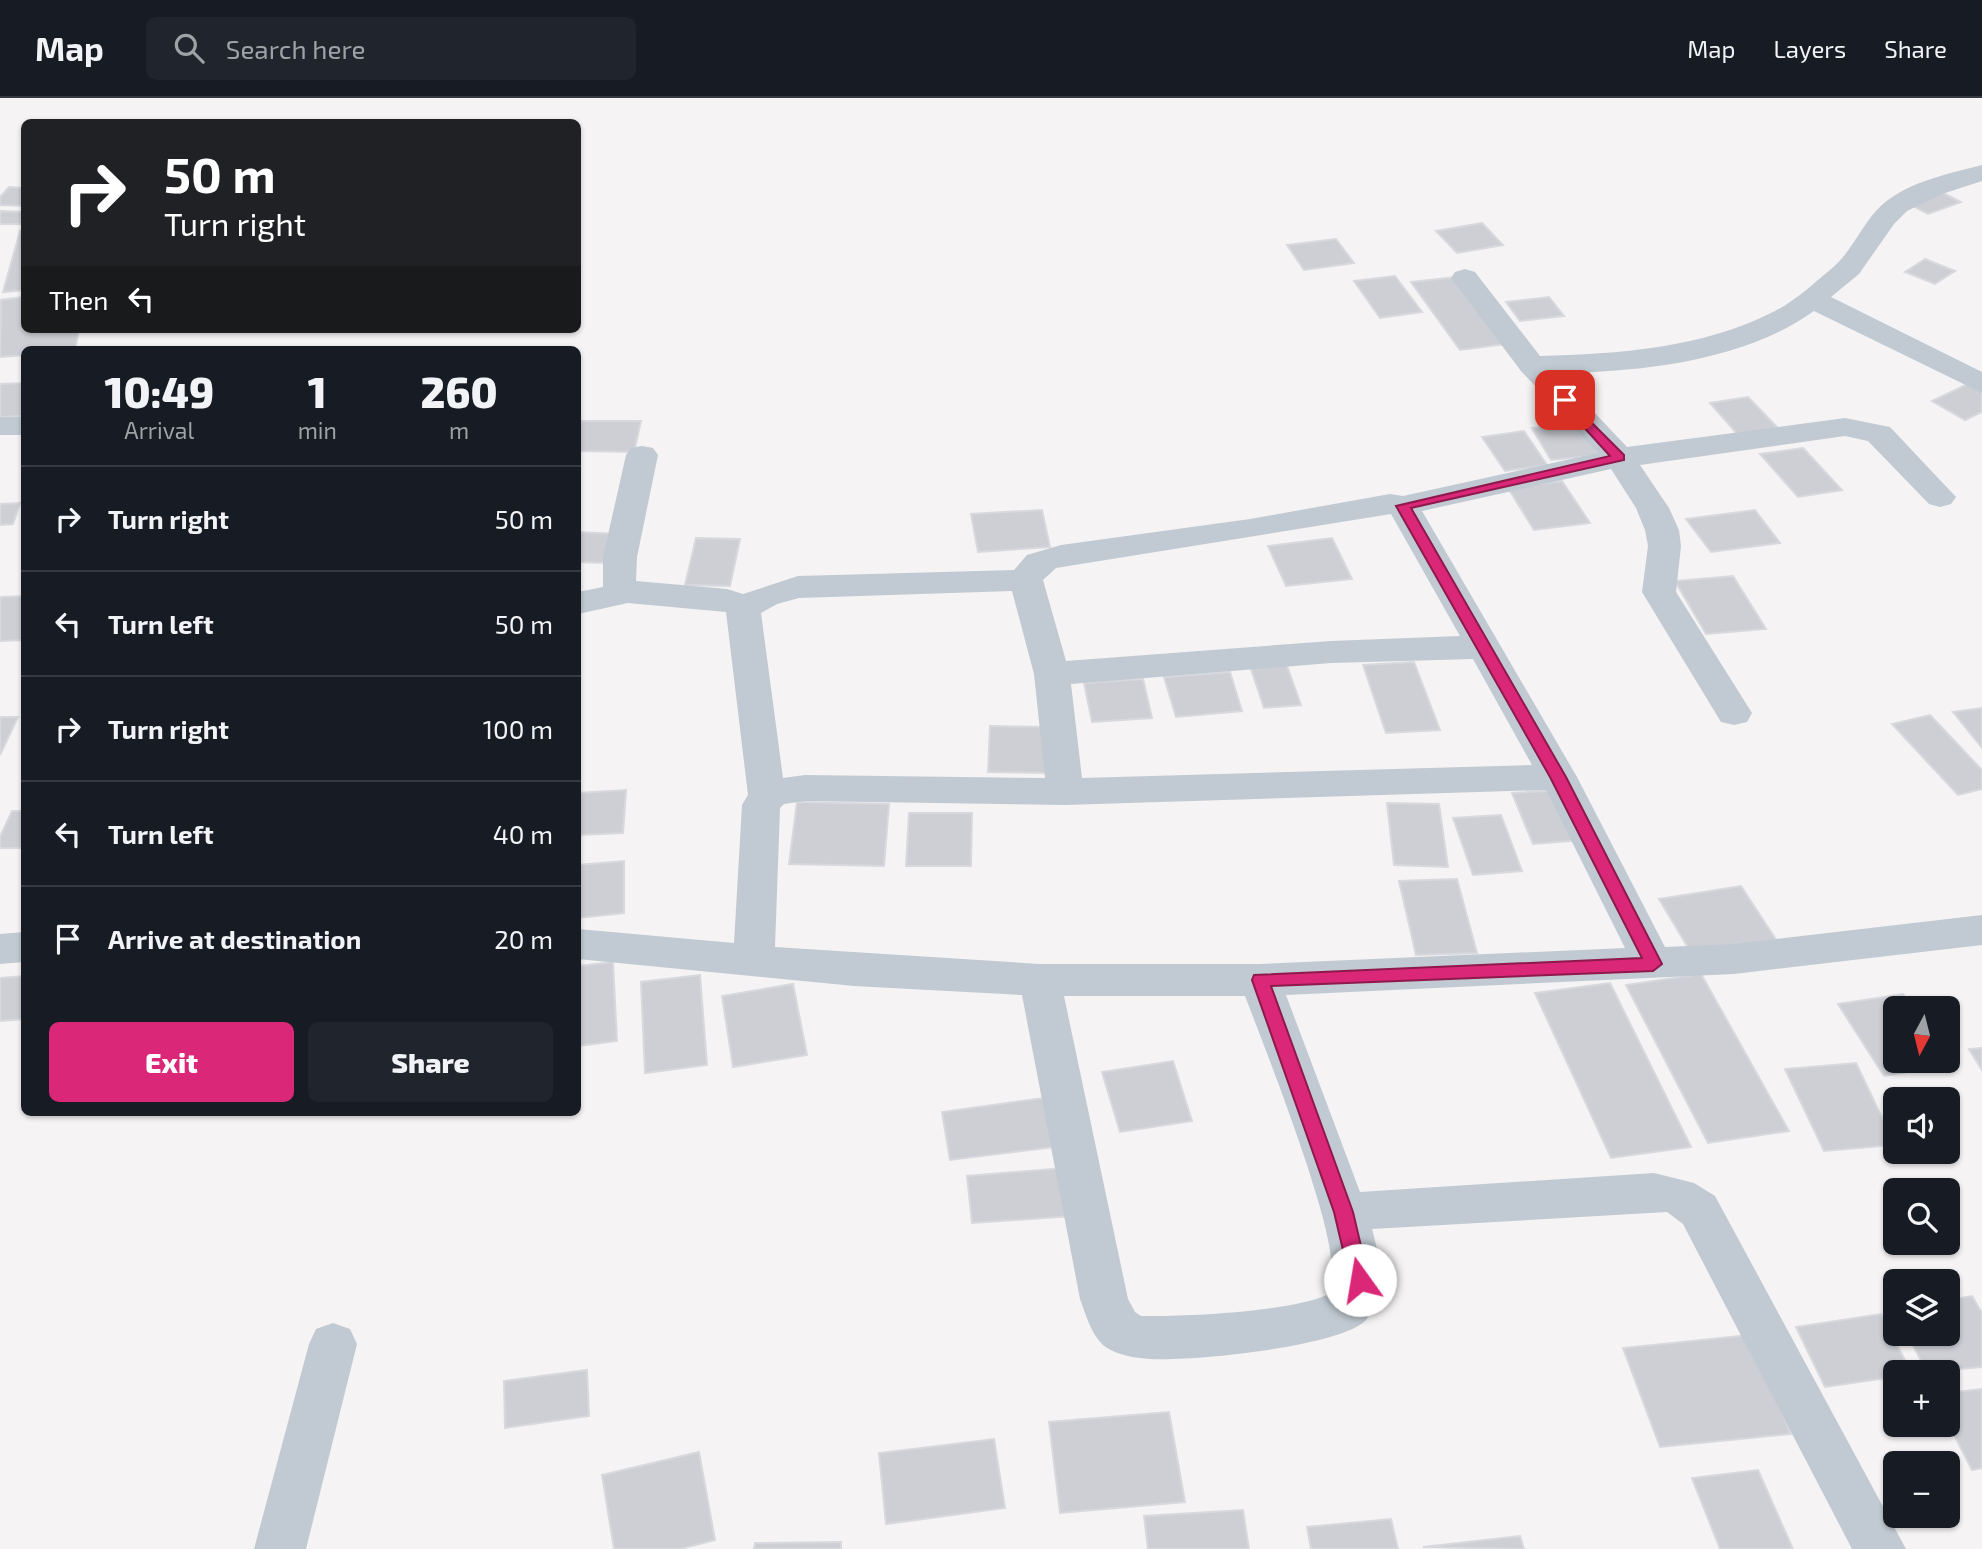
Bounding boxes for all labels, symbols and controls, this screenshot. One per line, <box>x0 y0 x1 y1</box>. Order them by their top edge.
search box <box>146 17 636 80</box>
text: Map <box>35 28 104 68</box>
icon: search <box>170 29 208 67</box>
text: Search here <box>226 33 365 64</box>
text: Map <box>1687 34 1735 63</box>
text: Layers <box>1773 34 1846 63</box>
text: Share <box>1884 34 1947 63</box>
text: 50 m <box>164 144 276 203</box>
icon: right <box>49 147 140 238</box>
text: Turn right <box>164 204 306 242</box>
icon: left <box>122 280 160 318</box>
text: Then <box>49 284 108 315</box>
text: 10:49 <box>104 366 214 416</box>
text: 1 <box>308 366 327 416</box>
text: 260 <box>420 366 498 416</box>
pin <box>1535 370 1595 430</box>
icon: arrive <box>1546 381 1584 419</box>
text: Arrival <box>124 416 194 444</box>
text: min <box>298 416 337 444</box>
text: m <box>449 416 469 444</box>
icon: right <box>49 500 87 538</box>
text: Turn right <box>108 503 229 534</box>
text: 50 m <box>495 503 553 534</box>
icon: left <box>49 605 87 643</box>
text: Turn left <box>108 608 214 639</box>
text: 50 m <box>495 608 553 639</box>
icon: right <box>49 710 87 748</box>
text: Turn right <box>108 713 229 744</box>
text: 100 m <box>483 713 553 744</box>
icon: left <box>49 815 87 853</box>
text: Turn left <box>108 818 214 849</box>
text: 40 m <box>493 818 553 849</box>
icon: arrive <box>49 920 87 958</box>
text: Arrive at destination <box>108 923 361 954</box>
text: 20 m <box>494 923 553 954</box>
north arrow <box>1883 996 1960 1073</box>
map controls <box>1883 996 1960 1528</box>
button: Exit <box>49 1022 294 1102</box>
button: Share <box>308 1022 553 1102</box>
button: sound <box>1883 1087 1960 1164</box>
button: search <box>1883 1178 1960 1255</box>
position arrow <box>1323 1243 1397 1317</box>
button: layers <box>1883 1269 1960 1346</box>
button: + <box>1883 1360 1960 1437</box>
button: − <box>1883 1451 1960 1528</box>

